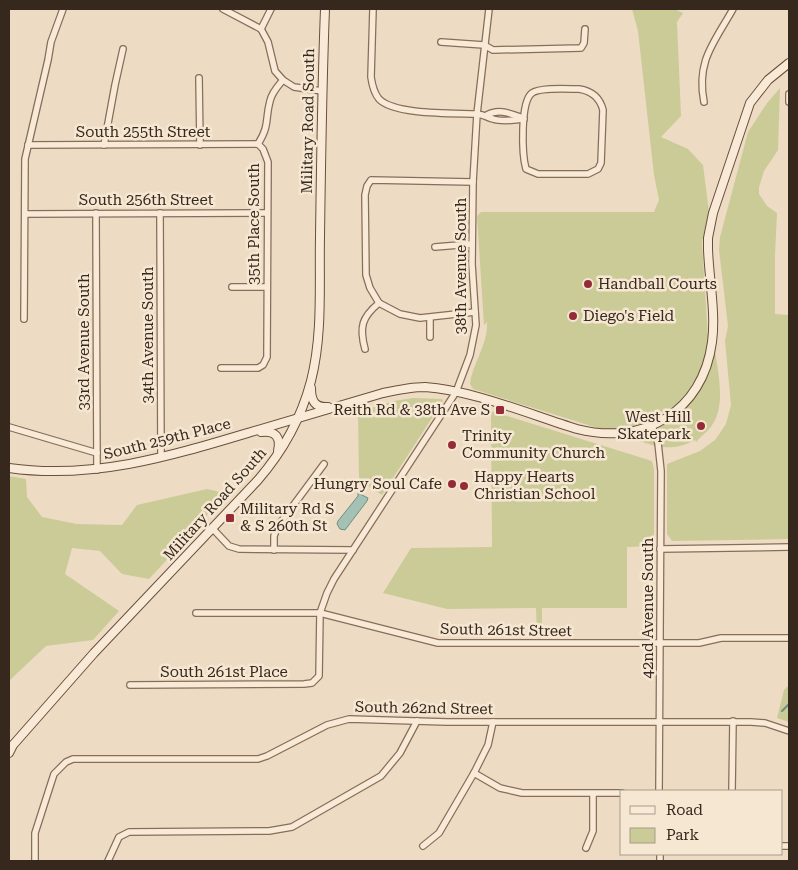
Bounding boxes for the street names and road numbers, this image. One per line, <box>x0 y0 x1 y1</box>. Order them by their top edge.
street label: Military Road South <box>298 48 318 194</box>
street label: South 255th Street <box>76 123 211 141</box>
street label: 35th Place South <box>245 163 263 285</box>
street label: South 256th Street <box>79 191 214 209</box>
street label: 38th Avenue South <box>452 197 470 334</box>
street label: 34th Avenue South <box>139 266 157 403</box>
street label: 33rd Avenue South <box>75 273 93 411</box>
street label: South 259th Place <box>102 415 232 463</box>
street label: Military Road South <box>160 444 271 564</box>
street label: 42nd Avenue South <box>639 537 657 678</box>
street label: South 261st Street <box>440 620 573 640</box>
street label: South 261st Place <box>160 663 288 681</box>
street label: South 262nd Street <box>355 698 494 718</box>

